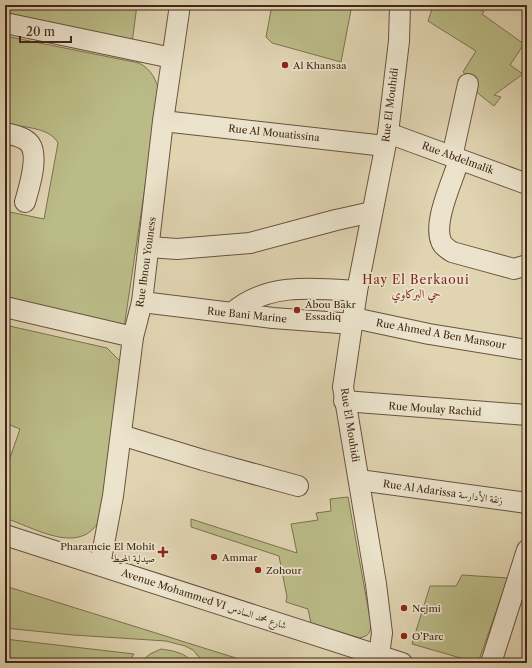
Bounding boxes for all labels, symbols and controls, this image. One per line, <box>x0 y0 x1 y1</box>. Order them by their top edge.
scale bar <box>20 18 71 44</box>
text: 20 m <box>26 24 55 39</box>
place label: Al Khansaa <box>292 59 347 72</box>
marker: Al Khansaa <box>280 60 290 70</box>
street label: Rue El Mouhidi <box>379 67 401 143</box>
street label: Rue Al Mouatissina <box>228 122 321 144</box>
street label: Rue Abdelmalik <box>420 139 497 177</box>
street label: Rue Ibnou Youness <box>133 216 159 308</box>
district label: Hay El Berkaoui حي البركاوي <box>362 272 470 304</box>
place label: Abou Bakr Essadiq <box>304 298 356 323</box>
street label: Rue Bani Marine <box>206 304 288 326</box>
marker: Abou Bakr Essadiq <box>292 305 302 315</box>
street label: Rue Ahmed A Ben Mansour <box>375 316 508 352</box>
street label: Rue El Mouhidi <box>338 387 362 463</box>
street label: Rue Moulay Rachid <box>388 399 482 419</box>
street label: Rue Al Adarissa زنقة الأدارسة <box>382 477 504 507</box>
place label: Pharamcie El Mohit صيدلية المحيط <box>60 540 155 565</box>
marker: Pharamcie El Mohit صيدلية المحيط <box>158 547 168 557</box>
place label: Ammar <box>221 551 258 564</box>
marker: Ammar <box>209 552 219 562</box>
place label: Zohour <box>266 564 302 577</box>
marker: Zohour <box>253 565 263 575</box>
street label: Avenue Mohammed VI شارع محمد السادس <box>118 566 289 635</box>
place label: Nejmi <box>412 602 441 615</box>
marker: Nejmi <box>399 603 409 613</box>
place label: O'Parc <box>412 630 444 643</box>
marker: O'Parc <box>399 631 409 641</box>

